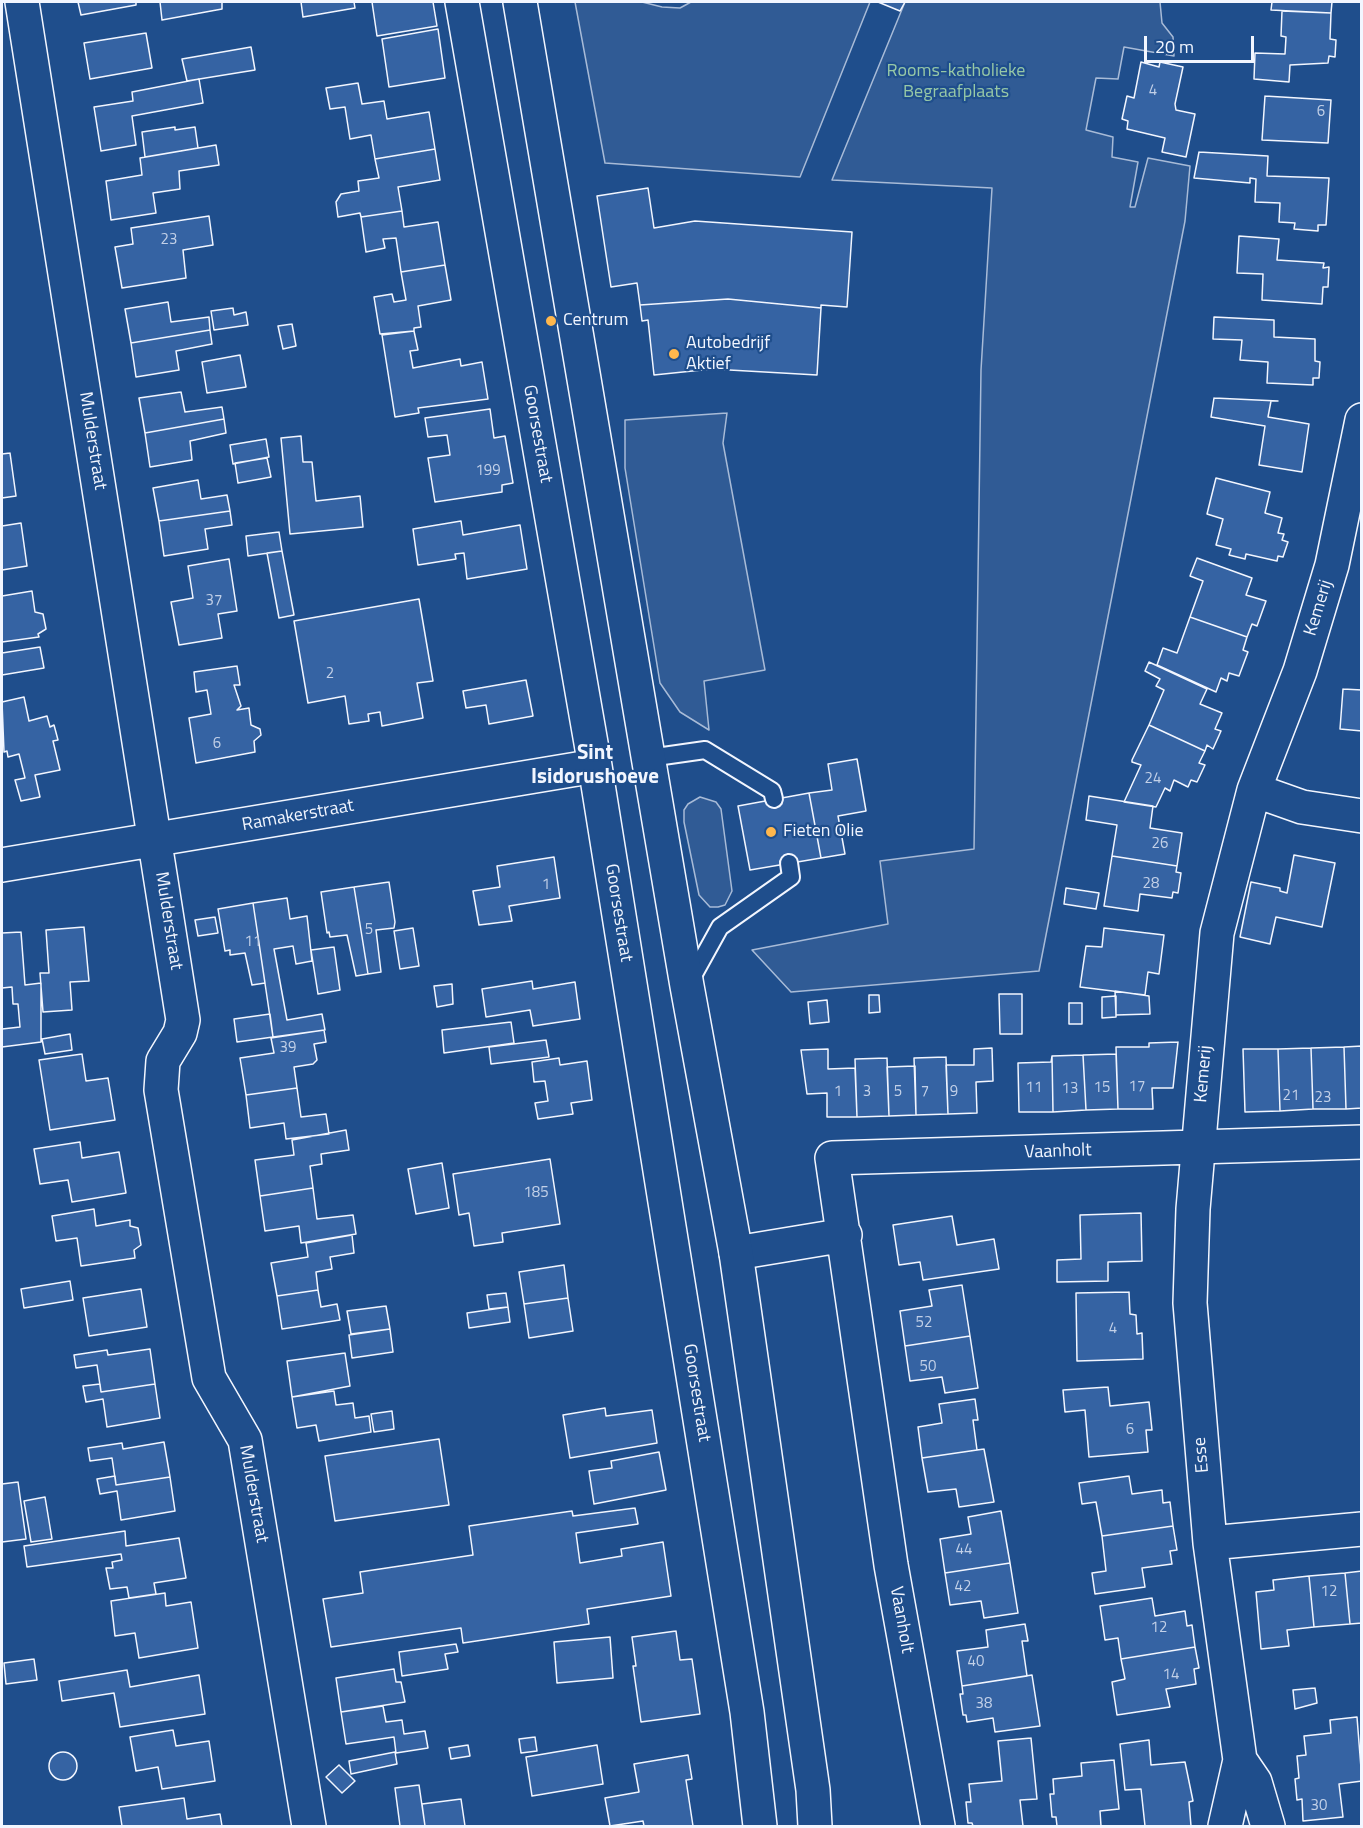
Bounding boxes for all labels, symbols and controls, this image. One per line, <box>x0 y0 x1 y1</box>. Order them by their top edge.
scale bar <box>1147 24 1256 62</box>
text: 20 m <box>1155 33 1194 60</box>
park label: Rooms-katholieke Begraafplaats <box>887 61 1025 104</box>
house number: 4 <box>1149 82 1157 100</box>
house number: 6 <box>1317 103 1325 121</box>
house number: 23 <box>161 231 177 249</box>
place label: Centrum <box>563 310 628 332</box>
marker: Centrum <box>544 314 558 328</box>
place label: Autobedrijf Aktief <box>686 333 770 376</box>
marker: Autobedrijf Aktief <box>667 347 681 361</box>
street label: Goorsestraat <box>518 383 556 485</box>
street label: Mulderstraat <box>74 390 110 492</box>
house number: 199 <box>475 462 501 480</box>
street label: Kemerij <box>1300 577 1338 639</box>
house number: 37 <box>206 592 222 610</box>
house number: 2 <box>326 665 334 683</box>
house number: 6 <box>213 735 221 753</box>
district label: Sint Isidorushoeve <box>531 741 659 791</box>
house number: 24 <box>1145 770 1161 788</box>
street label: Ramakerstraat <box>240 796 356 836</box>
place label: Fieten Olie <box>783 821 864 843</box>
marker: Fieten Olie <box>764 825 778 839</box>
house number: 26 <box>1152 835 1168 853</box>
street label: Goorsestraat <box>600 862 636 964</box>
street label: Mulderstraat <box>150 870 186 972</box>
house number: 28 <box>1143 875 1159 893</box>
house number: 1 <box>542 876 550 894</box>
house number: 5 <box>365 921 373 939</box>
house number: 11 <box>245 933 261 951</box>
house number: 39 <box>280 1039 296 1057</box>
street label: Kemerij <box>1191 1045 1217 1103</box>
house number: 17 <box>1129 1078 1145 1096</box>
house number: 11 <box>1026 1079 1042 1097</box>
house number: 15 <box>1094 1079 1110 1097</box>
house number: 13 <box>1062 1080 1078 1098</box>
house number: 1 <box>834 1083 842 1101</box>
house number: 3 <box>863 1083 871 1101</box>
house number: 5 <box>894 1083 902 1101</box>
house number: 7 <box>921 1083 929 1101</box>
house number: 9 <box>950 1083 958 1101</box>
house number: 21 <box>1283 1087 1299 1105</box>
house number: 23 <box>1315 1089 1331 1107</box>
street label: Vaanholt <box>1024 1140 1092 1164</box>
house number: 185 <box>523 1184 549 1202</box>
house number: 52 <box>916 1314 932 1332</box>
house number: 4 <box>1109 1320 1117 1338</box>
street label: Goorsestraat <box>678 1342 714 1444</box>
house number: 50 <box>920 1358 936 1376</box>
house number: 6 <box>1126 1421 1134 1439</box>
street label: Esse <box>1190 1436 1214 1474</box>
street label: Mulderstraat <box>234 1443 272 1545</box>
house number: 44 <box>956 1541 972 1559</box>
house number: 42 <box>955 1578 971 1596</box>
house number: 12 <box>1321 1583 1337 1601</box>
street label: Vaanholt <box>885 1585 917 1655</box>
house number: 12 <box>1151 1619 1167 1637</box>
house number: 40 <box>968 1653 984 1671</box>
house number: 14 <box>1163 1666 1179 1684</box>
house number: 38 <box>976 1695 992 1713</box>
house number: 30 <box>1311 1797 1327 1815</box>

